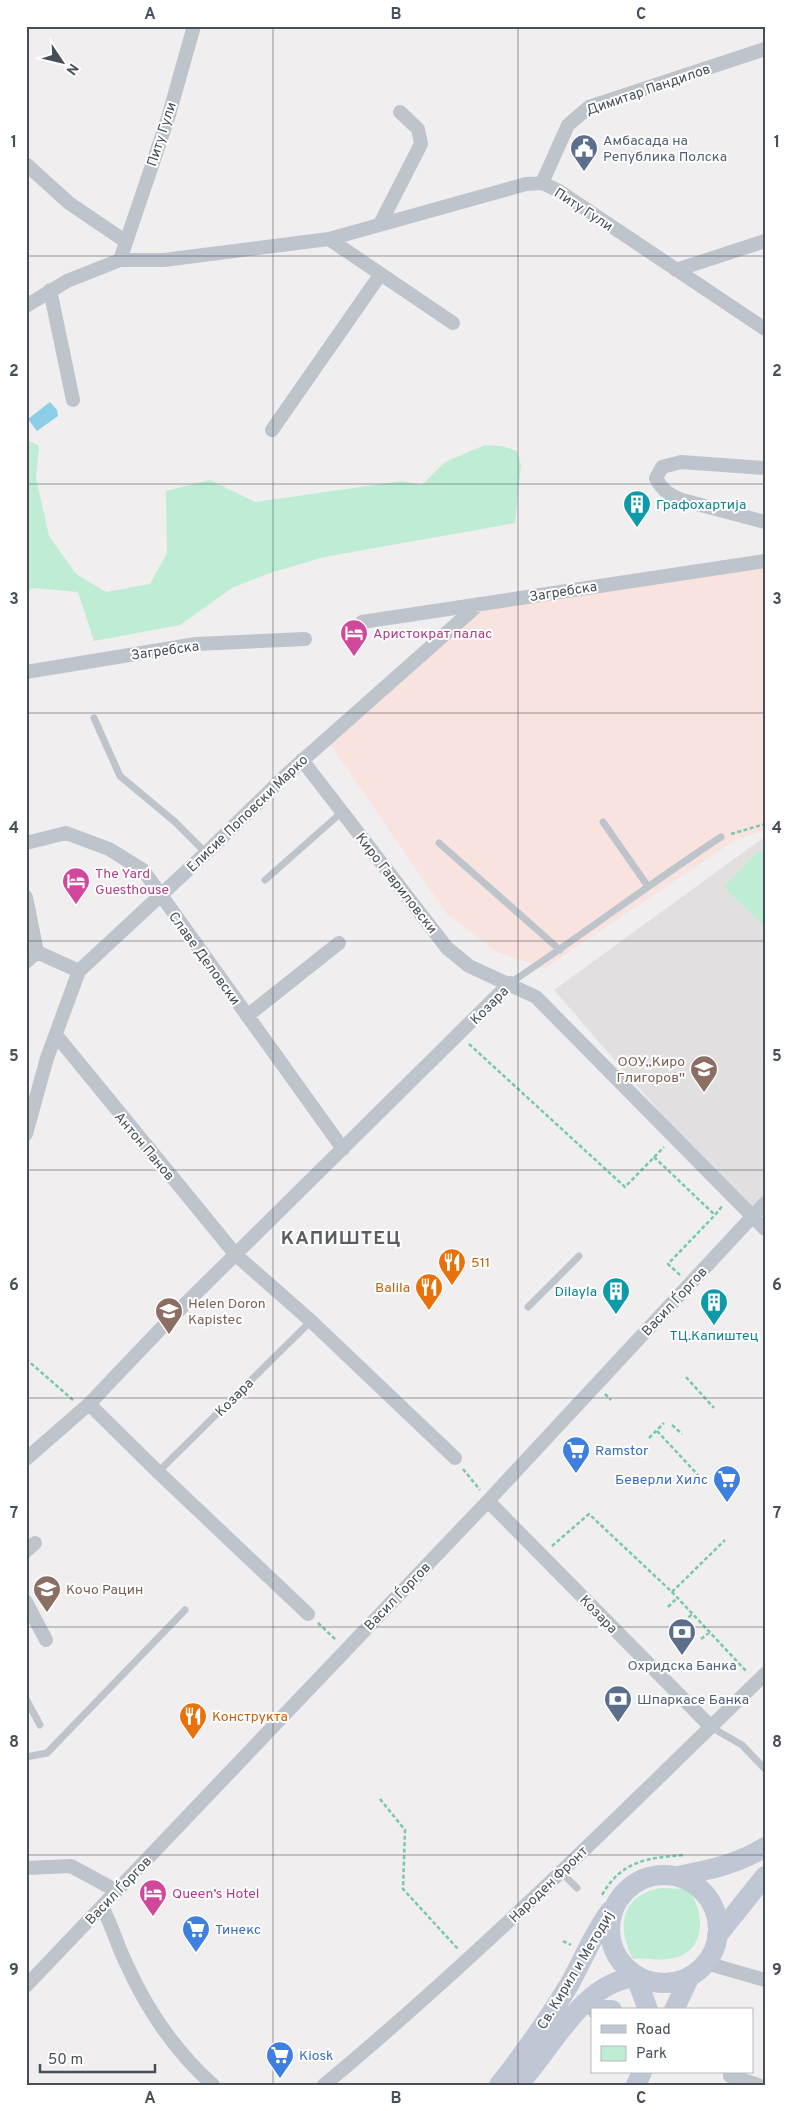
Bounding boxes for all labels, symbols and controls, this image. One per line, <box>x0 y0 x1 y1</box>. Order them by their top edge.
text: A <box>144 5 156 25</box>
text: B <box>390 5 402 25</box>
text: C <box>636 5 646 25</box>
north arrow <box>38 38 88 88</box>
text: N <box>62 60 81 78</box>
street label: Димитар Пандилов <box>584 61 713 120</box>
street label: Питу Гули <box>144 100 181 169</box>
text: 1 <box>11 133 17 153</box>
public building icon: Амбасада на Република Полска <box>569 133 599 172</box>
place label: Амбасада на Република Полска <box>603 133 727 166</box>
text: 1 <box>774 133 780 153</box>
street label: Питу Гули <box>551 185 616 236</box>
text: 2 <box>9 362 19 382</box>
text: 2 <box>772 362 782 382</box>
building icon: Графохартија <box>622 489 652 528</box>
place label: Графохартија <box>656 497 746 514</box>
street label: Загребска <box>528 579 598 606</box>
text: 3 <box>9 590 19 610</box>
text: 3 <box>772 590 782 610</box>
hotel icon: Аристократ палас <box>339 618 369 657</box>
place label: Аристократ палас <box>373 626 492 643</box>
street label: Загребска <box>130 638 200 665</box>
street label: Елисие Поповски Марко <box>184 752 312 876</box>
text: 4 <box>9 819 19 839</box>
text: 4 <box>772 819 782 839</box>
street label: Киро Гавриловски <box>351 830 440 938</box>
hotel icon: The Yard Guesthouse <box>61 866 91 905</box>
place label: The Yard Guesthouse <box>95 866 169 899</box>
street label: Славе Деловски <box>164 909 243 1009</box>
street label: Козара <box>467 983 513 1029</box>
text: 5 <box>9 1047 19 1067</box>
text: 5 <box>772 1047 782 1067</box>
place label: ООУ,,Киро Глигоров'' <box>617 1054 685 1087</box>
school or university icon: ООУ,,Киро Глигоров'' <box>689 1054 719 1093</box>
street label: Антон Панов <box>110 1109 178 1185</box>
district label: КАПИШТЕЦ <box>281 1227 401 1251</box>
restaurant icon: 511 <box>437 1247 467 1286</box>
place label: 511 <box>471 1255 490 1272</box>
street label: Васил Ѓоргов <box>638 1263 711 1340</box>
restaurant icon: Balila <box>414 1272 444 1311</box>
text: 6 <box>9 1276 19 1296</box>
building icon: Dilayla <box>601 1276 631 1315</box>
text: 6 <box>772 1276 782 1296</box>
place label: Balila <box>375 1280 410 1297</box>
place label: Dilayla <box>554 1284 597 1301</box>
building icon: ТЦ.Капиштец <box>699 1287 729 1326</box>
school or university icon: Helen Doron Kapistec <box>154 1296 184 1335</box>
place label: Helen Doron Kapistec <box>188 1296 266 1329</box>
place label: ТЦ.Капиштец <box>670 1328 759 1345</box>
street label: Козара <box>212 1375 258 1421</box>
supermarket icon: Ramstor <box>561 1435 591 1474</box>
place label: Ramstor <box>595 1443 649 1460</box>
supermarket icon: Беверли Хилс <box>712 1464 742 1503</box>
place label: Беверли Хилс <box>615 1472 708 1489</box>
text: 7 <box>10 1504 18 1524</box>
text: 7 <box>773 1504 781 1524</box>
street label: Васил Ѓоргов <box>361 1559 435 1635</box>
school or university icon: Кочо Рацин <box>32 1574 62 1613</box>
place label: Кочо Рацин <box>66 1582 143 1599</box>
street label: Козара <box>575 1592 620 1638</box>
bank icon: Охридска Банка <box>667 1617 697 1656</box>
place label: Охридска Банка <box>627 1658 737 1675</box>
bank icon: Шпаркасе Банка <box>603 1684 633 1723</box>
place label: Шпаркасе Банка <box>637 1692 749 1709</box>
restaurant icon: Конструкта <box>178 1701 208 1740</box>
place label: Конструкта <box>212 1709 288 1726</box>
text: 8 <box>9 1733 19 1753</box>
text: 8 <box>772 1733 782 1753</box>
street label: Народен Фронт <box>506 1843 592 1927</box>
street label: Васил Ѓоргов <box>82 1853 156 1929</box>
hotel icon: Queen’s Hotel <box>138 1878 168 1917</box>
place label: Queen’s Hotel <box>172 1886 260 1903</box>
street label: Св. Кирил и Методиј <box>534 1908 618 2033</box>
supermarket icon: Тинекс <box>181 1914 211 1953</box>
place label: Тинекс <box>215 1922 261 1939</box>
text: 9 <box>9 1961 19 1981</box>
text: 9 <box>772 1961 782 1981</box>
legend <box>591 2008 754 2074</box>
text: Road <box>636 2021 671 2040</box>
supermarket icon: Kiosk <box>265 2040 295 2079</box>
scale bar <box>40 2041 155 2073</box>
text: Park <box>636 2045 667 2064</box>
place label: Kiosk <box>299 2048 333 2065</box>
text: 50 m <box>48 2051 83 2070</box>
text: A <box>144 2089 156 2109</box>
text: B <box>390 2089 402 2109</box>
text: C <box>636 2089 646 2109</box>

